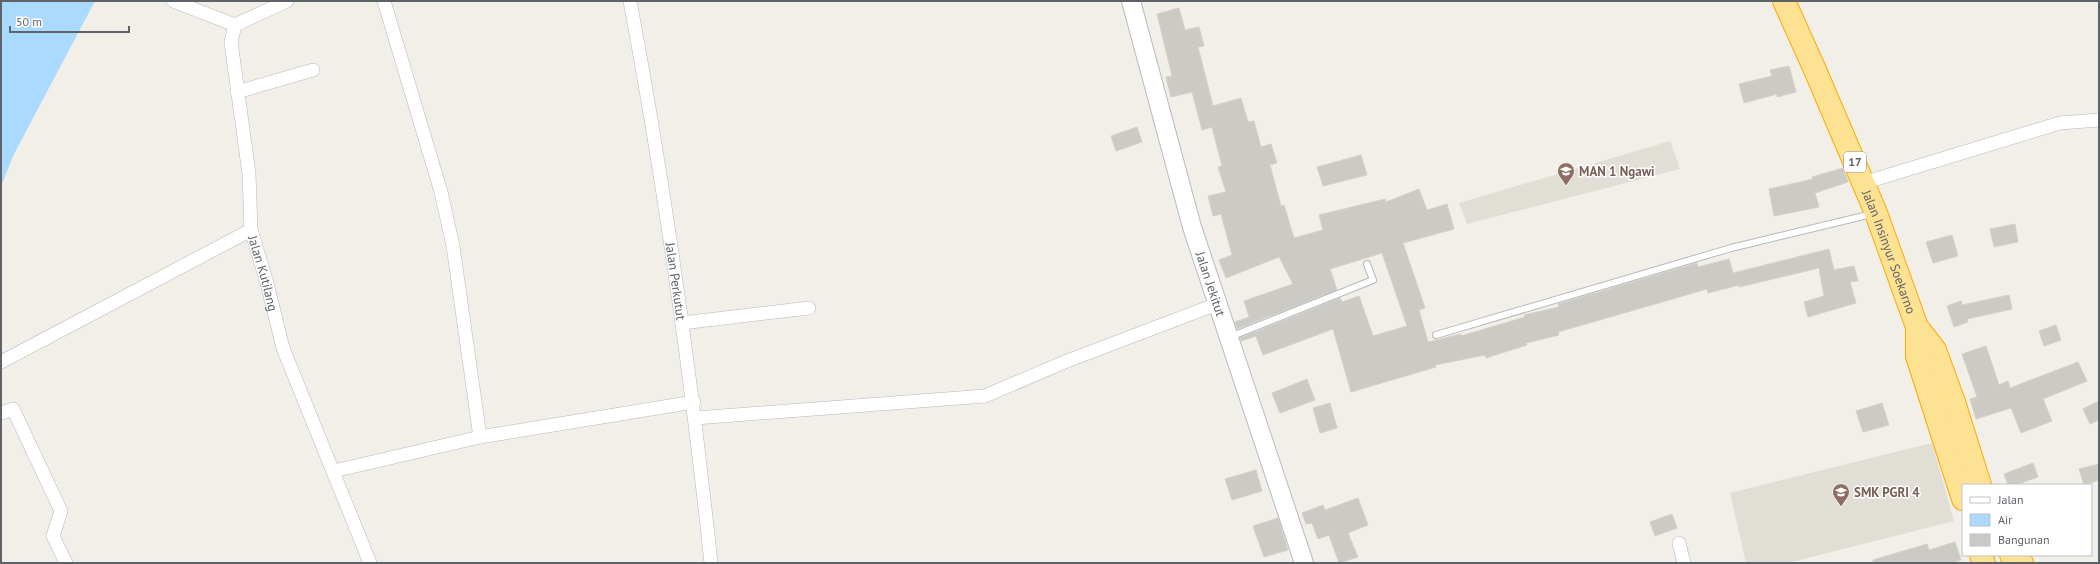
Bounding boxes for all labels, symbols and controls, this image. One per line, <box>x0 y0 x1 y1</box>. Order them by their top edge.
scale bar <box>10 8 129 34</box>
text: 50 m <box>16 14 42 29</box>
road number: 17 <box>1844 152 1866 172</box>
school or university icon: MAN 1 Ngawi <box>1556 161 1576 186</box>
place label: MAN 1 Ngawi <box>1579 163 1655 180</box>
street label: Jalan Insinyur Soekarno <box>1858 186 1920 316</box>
street label: Jalan Kutilang <box>244 232 282 313</box>
street label: Jalan Perkutut <box>661 240 690 322</box>
street label: Jalan Jekitut <box>1191 249 1229 319</box>
school or university icon: SMK PGRI 4 <box>1831 482 1851 507</box>
place label: SMK PGRI 4 <box>1854 484 1920 501</box>
legend <box>1962 484 2092 556</box>
text: Jalan <box>1997 492 2023 507</box>
text: Air <box>1998 512 2012 527</box>
text: Bangunan <box>1998 532 2050 547</box>

